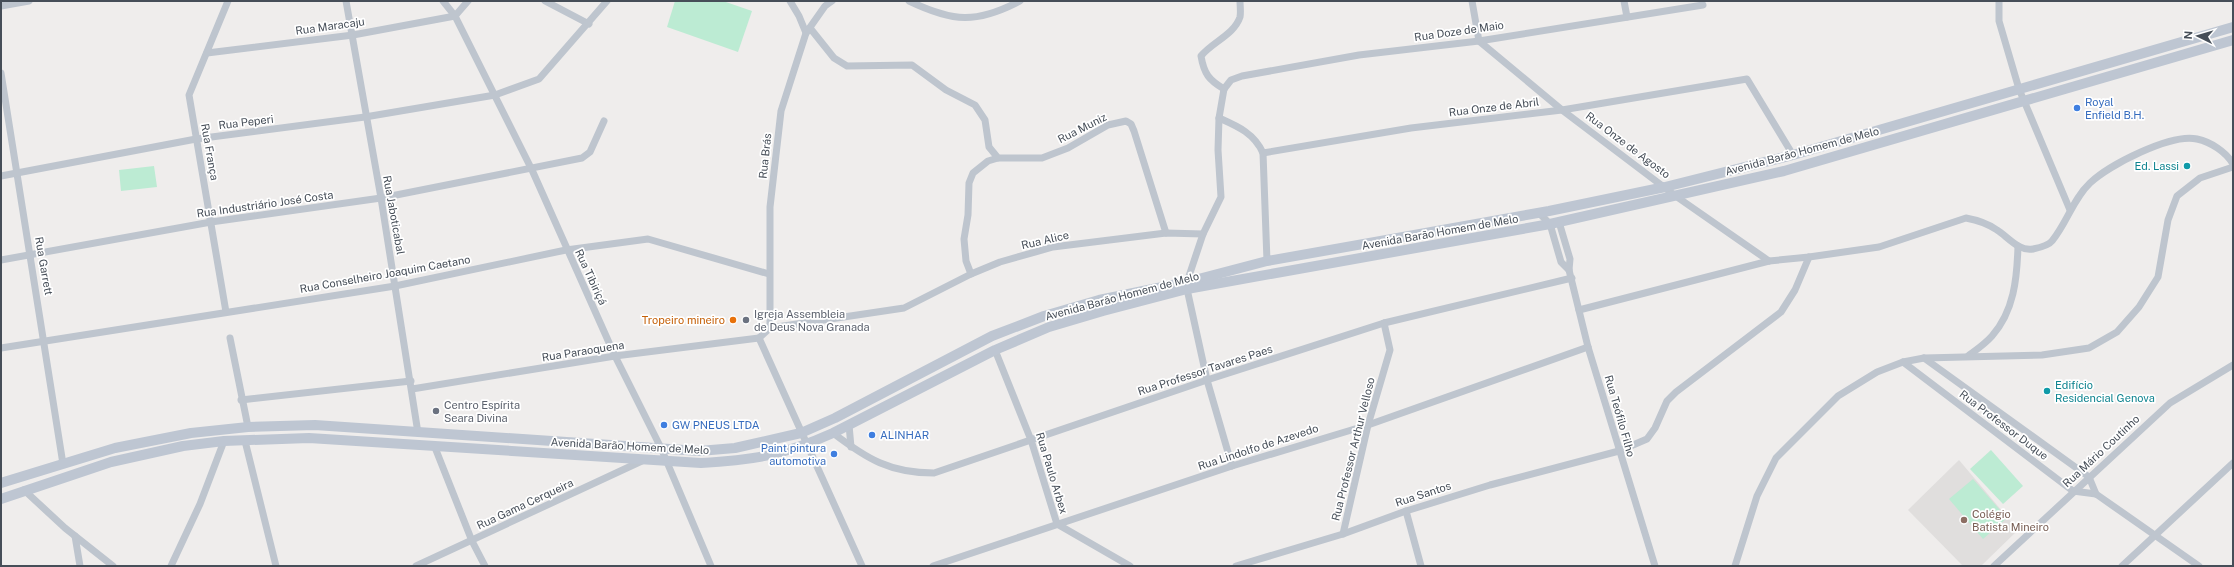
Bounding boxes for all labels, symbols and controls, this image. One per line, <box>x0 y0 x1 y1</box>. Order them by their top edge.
street label: Rua Maracaju <box>295 15 365 37</box>
north arrow <box>2178 16 2218 56</box>
street label: Rua Doze de Maio <box>1413 19 1505 43</box>
text: N <box>2182 30 2194 40</box>
street label: Rua Onze de Abril <box>1448 96 1540 118</box>
place label: Royal Enfield B.H. <box>2085 96 2144 121</box>
marker: Royal Enfield B.H. <box>2072 103 2082 113</box>
street label: Rua Onze de Agosto <box>1583 109 1673 181</box>
street label: Rua Muniz <box>1056 111 1108 145</box>
street label: Rua Peperi <box>218 113 274 131</box>
street label: Rua França <box>198 123 221 182</box>
street label: Avenida Barão Homem de Melo <box>1724 125 1880 177</box>
street label: Rua Brás <box>757 132 773 179</box>
place label: Ed. Lassi <box>2135 160 2179 172</box>
marker: Ed. Lassi <box>2182 161 2192 171</box>
street label: Rua Jaboticabal <box>381 174 407 256</box>
street label: Rua Industriário José Costa <box>196 188 334 220</box>
street label: Avenida Barão Homem de Melo <box>1361 212 1519 252</box>
street label: Rua Alice <box>1020 229 1070 251</box>
street label: Rua Garrett <box>33 236 55 296</box>
street label: Rua Tibiriçá <box>572 247 609 307</box>
street label: Rua Conselheiro Joaquim Caetano <box>299 253 471 295</box>
street label: Avenida Barão Homem de Melo <box>1044 270 1200 322</box>
place label: Igreja Assembleia de Deus Nova Granada <box>754 308 870 333</box>
place label: Tropeiro mineiro <box>642 314 725 326</box>
marker: Tropeiro mineiro <box>728 315 738 325</box>
marker: Igreja Assembleia de Deus Nova Granada <box>741 315 751 325</box>
street label: Rua Paraoquena <box>541 339 625 363</box>
street label: Rua Professor Tavares Paes <box>1136 342 1274 398</box>
street label: Rua Teófilo Filho <box>1603 374 1637 458</box>
street label: Rua Professor Arthur Velloso <box>1329 376 1377 522</box>
place label: Edifício Residencial Genova <box>2055 379 2155 404</box>
marker: Edifício Residencial Genova <box>2042 386 2052 396</box>
street label: Rua Professor Duque <box>1957 388 2051 462</box>
place label: Centro Espírita Seara Divina <box>444 399 520 424</box>
marker: Centro Espírita Seara Divina <box>431 406 441 416</box>
street label: Rua Mário Coutinho <box>2060 412 2142 490</box>
place label: GW PNEUS LTDA <box>672 419 760 431</box>
marker: GW PNEUS LTDA <box>659 420 669 430</box>
street label: Rua Lindolfo de Azevedo <box>1196 422 1320 472</box>
place label: ALINHAR <box>880 429 929 441</box>
marker: ALINHAR <box>867 430 877 440</box>
street label: Rua Paulo Arbex <box>1034 431 1070 515</box>
street label: Avenida Barão Homem de Melo <box>550 436 710 456</box>
place label: Paint pintura automotiva <box>761 442 826 467</box>
marker: Paint pintura automotiva <box>829 449 839 459</box>
street label: Rua Gama Cerqueira <box>475 476 575 532</box>
street label: Rua Santos <box>1394 479 1453 509</box>
place label: Colégio Batista Mineiro <box>1972 508 2049 533</box>
marker: Colégio Batista Mineiro <box>1959 515 1969 525</box>

